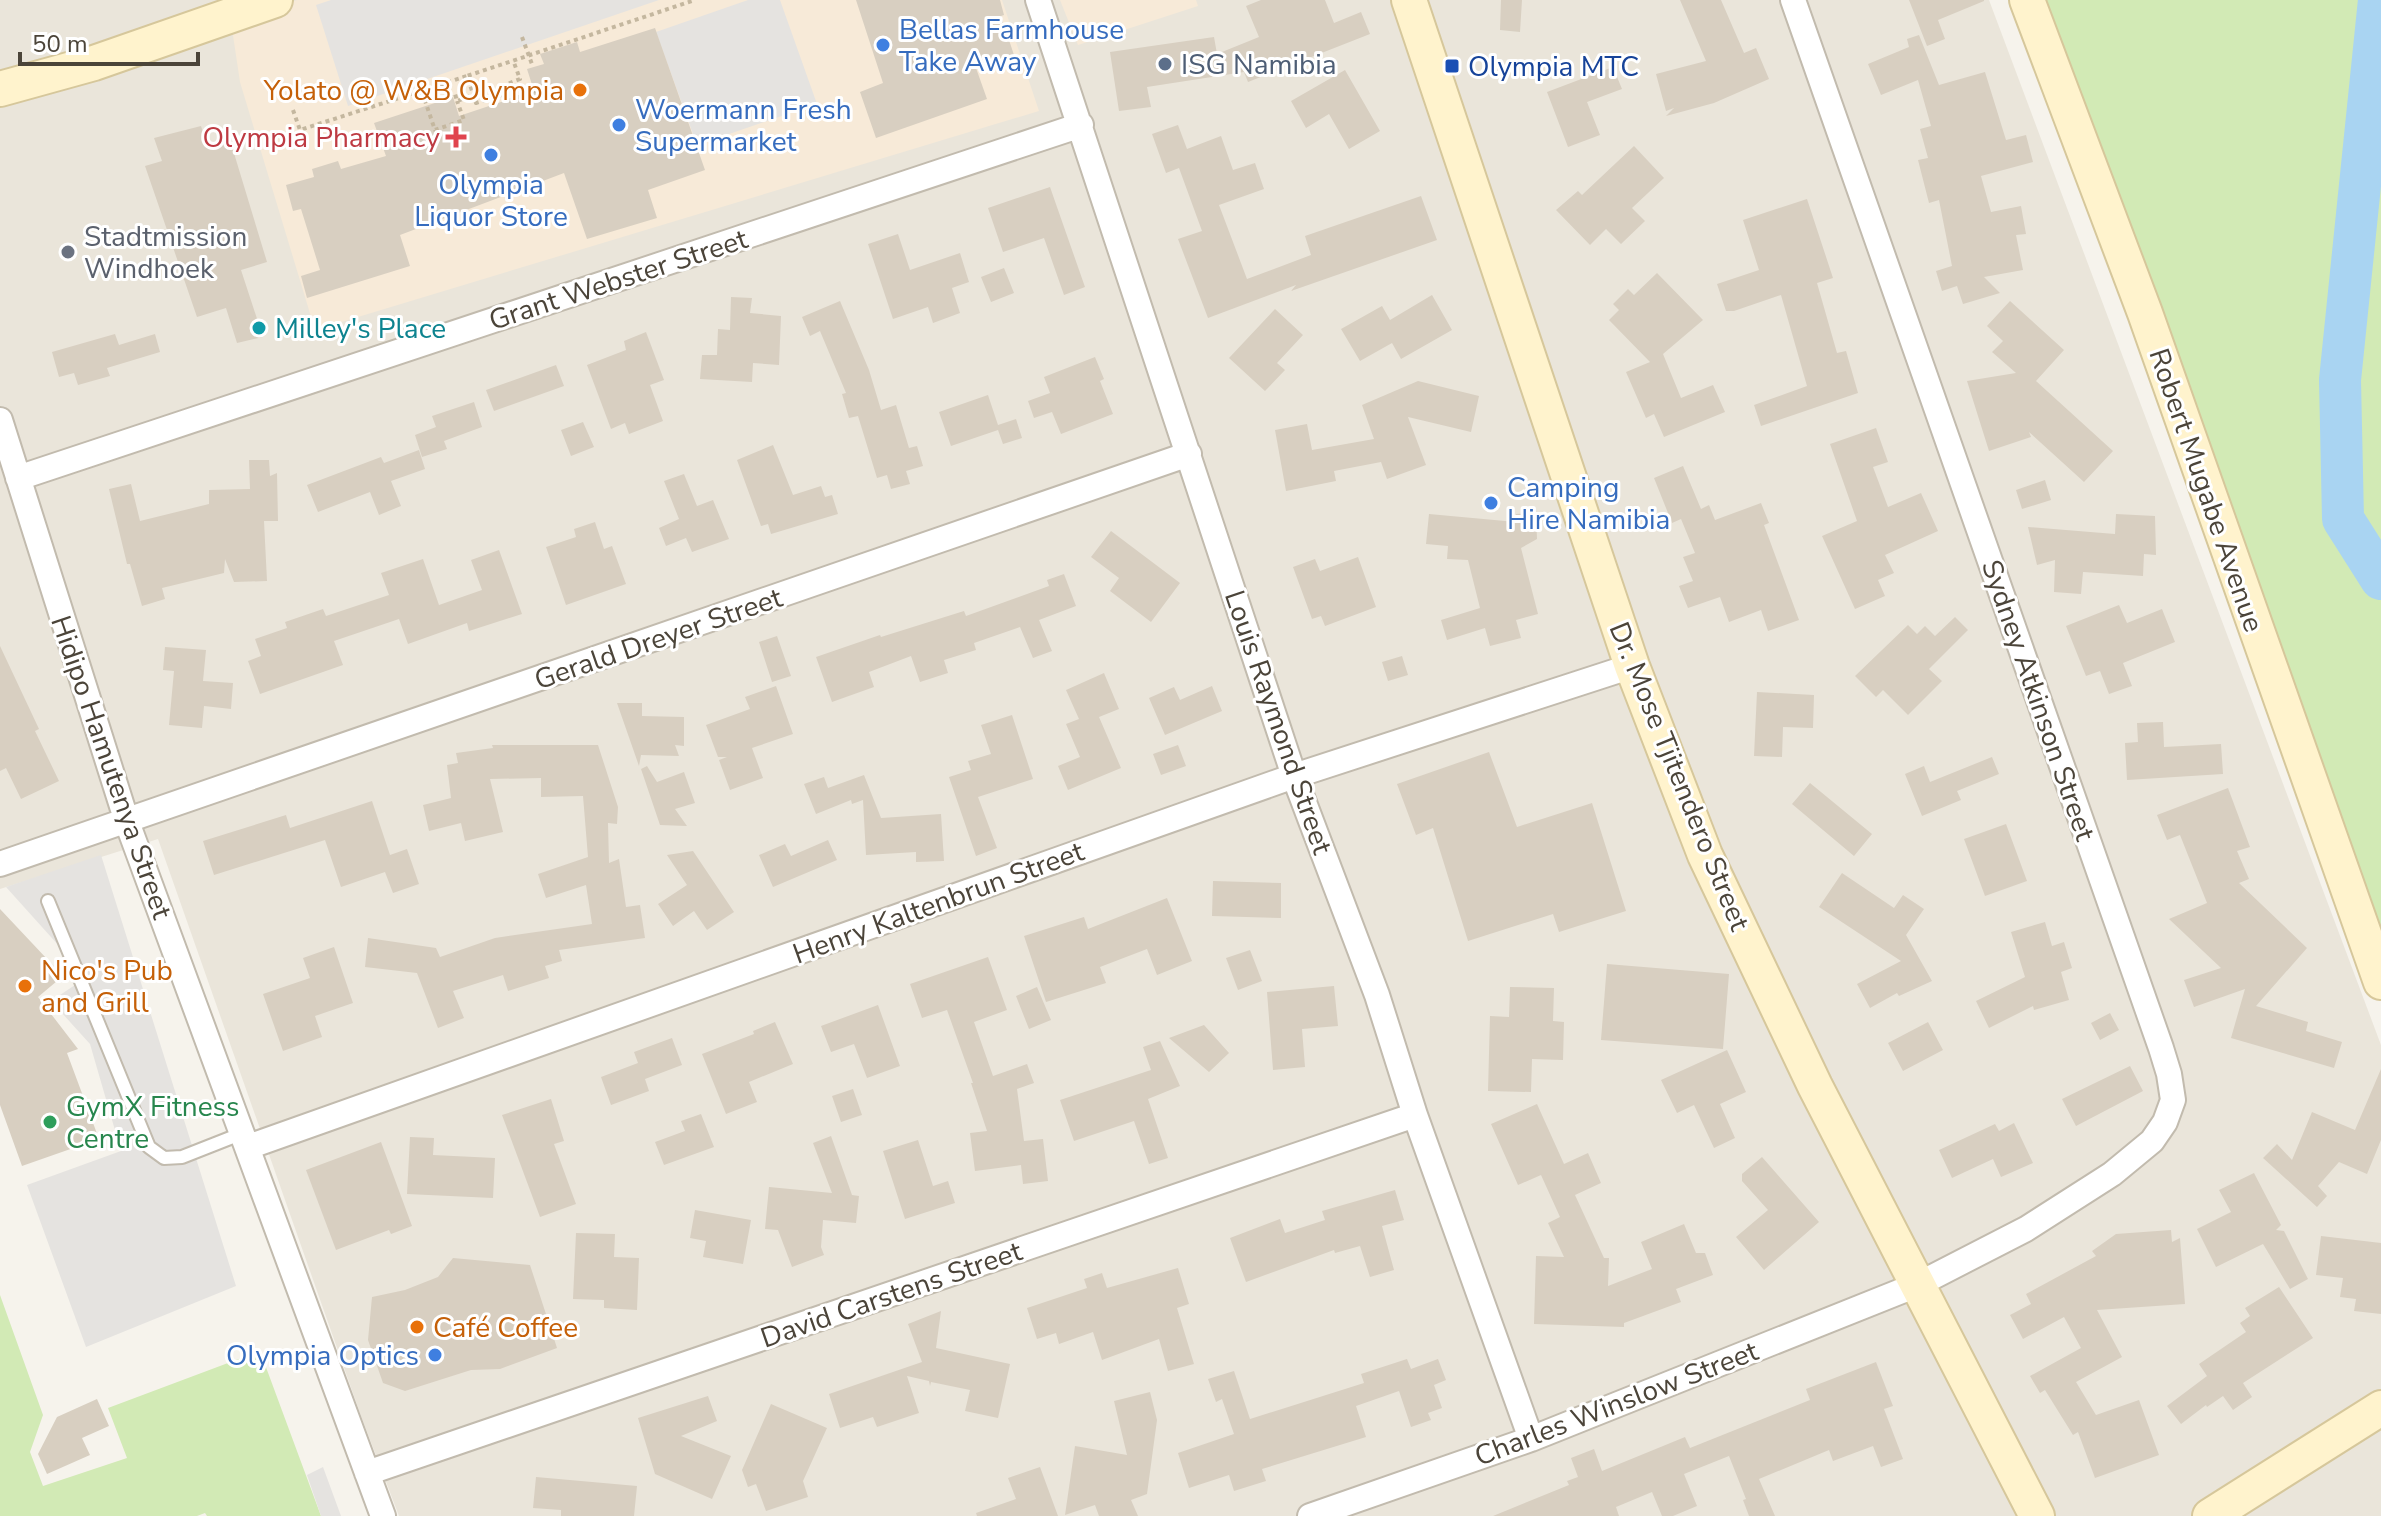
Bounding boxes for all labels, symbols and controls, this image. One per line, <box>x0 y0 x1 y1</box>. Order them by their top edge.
place label: Bellas Farmhouse Take Away <box>899 11 1124 81</box>
scale bar <box>20 16 198 66</box>
text: 50 m <box>32 28 88 60</box>
marker: Bellas Farmhouse Take Away <box>874 36 892 54</box>
place label: ISG Namibia <box>1181 46 1337 84</box>
place label: Olympia MTC <box>1468 48 1639 86</box>
marker: ISG Namibia <box>1156 55 1174 73</box>
marker: Olympia MTC <box>1443 57 1461 75</box>
place label: Yolato @ W&B Olympia <box>263 72 564 110</box>
marker: Yolato @ W&B Olympia <box>571 81 589 99</box>
place label: Woermann Fresh Supermarket <box>635 91 852 161</box>
marker: Woermann Fresh Supermarket <box>610 116 628 134</box>
place label: Olympia Pharmacy <box>203 119 441 157</box>
marker: Olympia Pharmacy <box>447 128 465 146</box>
marker: Olympia Liquor Store <box>482 146 500 164</box>
place label: Olympia Liquor Store <box>414 166 568 236</box>
place label: Stadtmission Windhoek <box>84 218 247 288</box>
street label: Grant Webster Street <box>484 220 753 340</box>
marker: Stadtmission Windhoek <box>59 243 77 261</box>
place label: Milley's Place <box>275 310 446 348</box>
marker: Milley's Place <box>250 319 268 337</box>
street label: Robert Mugabe Avenue <box>2140 343 2272 637</box>
place label: Camping Hire Namibia <box>1507 469 1670 539</box>
marker: Camping Hire Namibia <box>1482 494 1500 512</box>
street label: Sydney Atkinson Street <box>1972 555 2104 846</box>
street label: Gerald Dreyer Street <box>529 579 787 699</box>
street label: Louis Raymond Street <box>1215 585 1341 859</box>
street label: Hidipo Hamutenya Street <box>41 611 181 924</box>
street label: Dr. Mose Tjitendero Street <box>1600 617 1758 936</box>
street label: Henry Kaltenbrun Street <box>788 833 1089 973</box>
place label: Nico's Pub and Grill <box>41 952 173 1022</box>
marker: Nico's Pub and Grill <box>16 977 34 995</box>
place label: GymX Fitness Centre <box>66 1088 239 1158</box>
marker: GymX Fitness Centre <box>41 1113 59 1131</box>
street label: David Carstens Street <box>756 1232 1027 1357</box>
place label: Café Coffee <box>433 1309 578 1347</box>
marker: Café Coffee <box>408 1318 426 1336</box>
street label: Charles Winslow Street <box>1469 1332 1764 1476</box>
place label: Olympia Optics <box>226 1337 419 1375</box>
marker: Olympia Optics <box>426 1346 444 1364</box>

